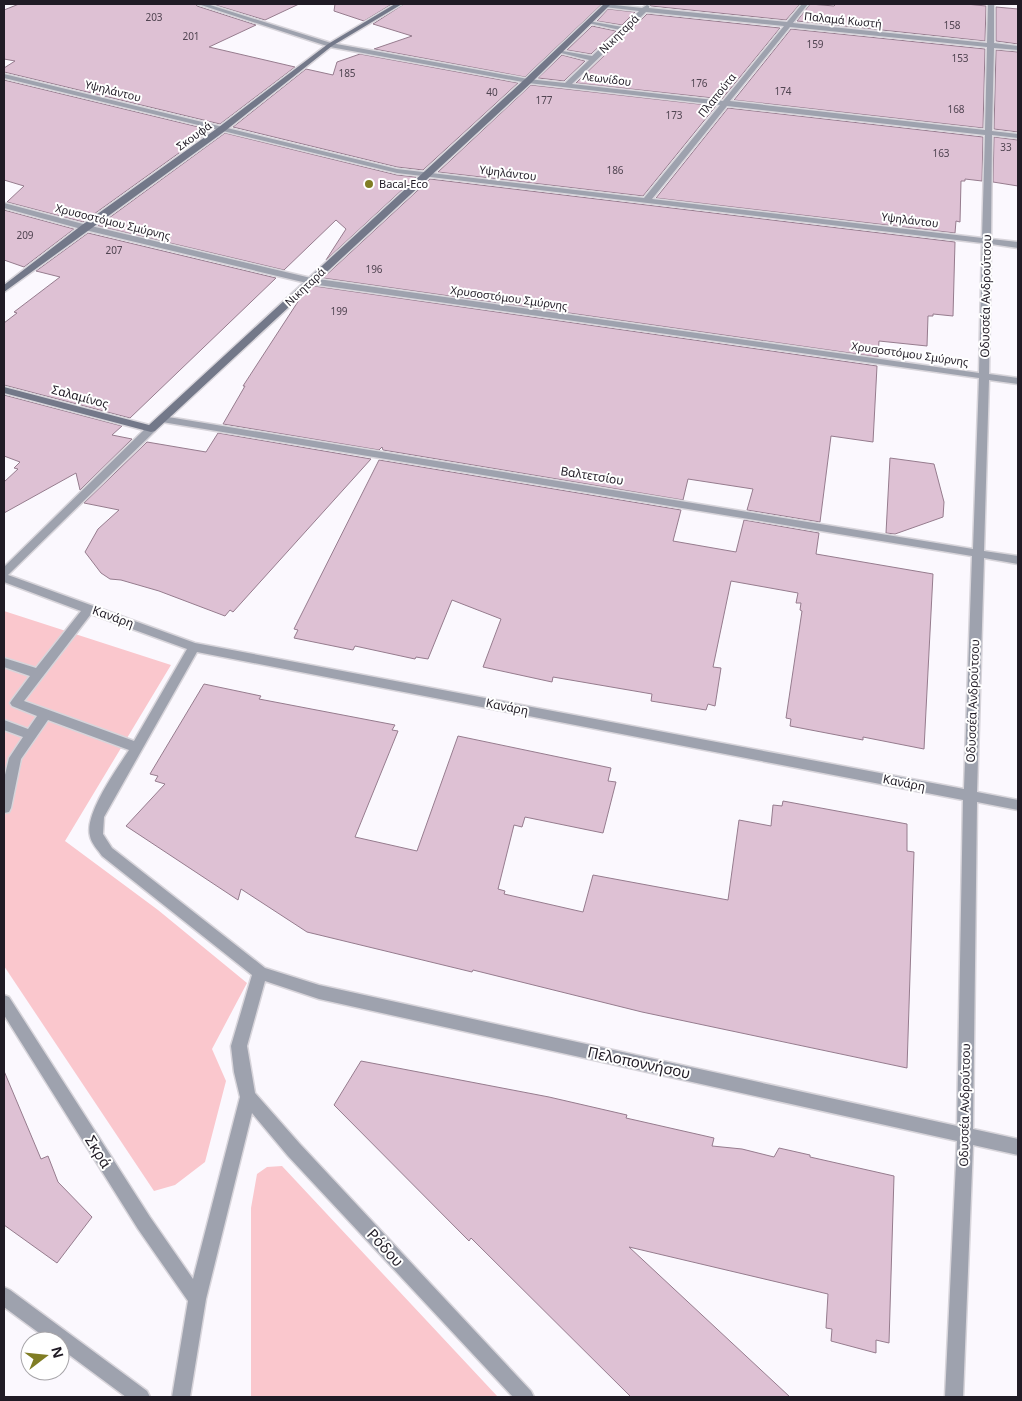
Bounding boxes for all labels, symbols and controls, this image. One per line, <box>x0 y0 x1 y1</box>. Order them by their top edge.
street label: Παλαμά Κωστή <box>803 8 883 31</box>
house number: 203 <box>145 10 163 24</box>
street label: Νικηταρά <box>595 11 642 56</box>
house number: 158 <box>943 18 961 32</box>
house number: 201 <box>182 29 200 43</box>
house number: 159 <box>806 37 824 51</box>
house number: 153 <box>951 51 969 65</box>
house number: 185 <box>338 66 356 80</box>
street label: Λεωνίδου <box>582 68 632 89</box>
street label: Πλαπούτα <box>694 69 739 120</box>
street label: Υψηλάντου <box>84 76 143 105</box>
house number: 176 <box>690 76 708 90</box>
house number: 174 <box>774 84 792 98</box>
house number: 40 <box>486 85 498 99</box>
house number: 177 <box>535 93 553 107</box>
house number: 168 <box>947 102 965 116</box>
house number: 173 <box>665 108 683 122</box>
street label: Σκουφά <box>173 118 215 153</box>
house number: 33 <box>1000 140 1012 154</box>
house number: 163 <box>932 146 950 160</box>
street label: Υψηλάντου <box>479 162 537 183</box>
house number: 186 <box>606 163 624 177</box>
place label: Bacal-Eco <box>379 176 429 191</box>
marker: Bacal-Eco <box>363 178 375 190</box>
street label: Χρυσοστόμου Σμύρνης <box>54 200 172 243</box>
street label: Υψηλάντου <box>881 209 939 230</box>
house number: 209 <box>16 228 34 242</box>
street label: Οδυσσέα Ανδρούτσου <box>976 234 995 358</box>
house number: 207 <box>105 243 123 257</box>
house number: 196 <box>365 262 383 276</box>
street label: Νικηταρά <box>281 264 328 309</box>
street label: Χρυσοστόμου Σμύρνης <box>450 282 569 313</box>
house number: 199 <box>330 304 348 318</box>
street label: Χρυσοστόμου Σμύρνης <box>851 338 970 369</box>
street label: Σαλαμίνος <box>50 381 111 412</box>
street label: Βαλτετσίου <box>559 462 625 489</box>
street label: Κανάρη <box>90 601 136 632</box>
street label: Οδυσσέα Ανδρούτσου <box>962 639 983 763</box>
street label: Κανάρη <box>484 694 530 719</box>
street label: Κανάρη <box>881 770 927 795</box>
street label: Πελοποννήσου <box>586 1041 692 1083</box>
street label: Οδυσσέα Ανδρούτσου <box>955 1043 974 1167</box>
street label: Σκρά <box>81 1131 117 1172</box>
street label: Ρόδου <box>363 1224 408 1271</box>
north arrow <box>20 1331 70 1381</box>
text: N <box>47 1344 69 1360</box>

